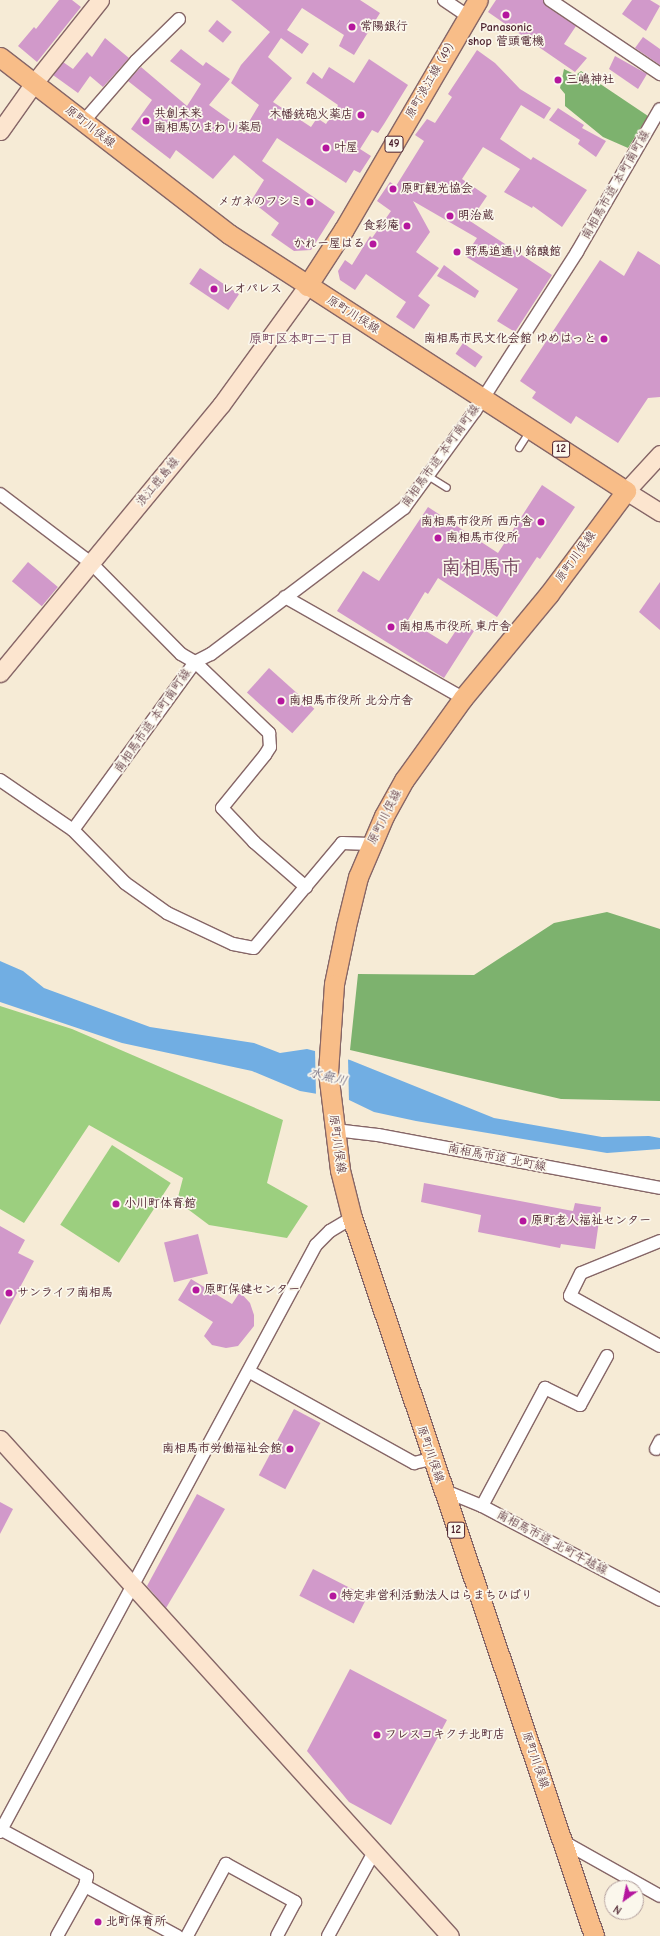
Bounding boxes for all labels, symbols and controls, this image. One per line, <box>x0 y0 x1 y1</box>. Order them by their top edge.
marker: Panasonic shop 菅頭電機 <box>501 10 511 20</box>
place label: 常陽銀行 <box>360 20 408 34</box>
place label: Panasonic shop 菅頭電機 <box>468 21 544 49</box>
marker: 常陽銀行 <box>347 22 357 32</box>
street label: 原町浪江線 (49) <box>403 41 457 121</box>
place label: 三嶋神社 <box>566 73 614 87</box>
marker: 三嶋神社 <box>553 75 563 85</box>
street label: 原町川俣線 <box>62 103 118 151</box>
place label: 共創未来 南相馬ひまわり薬局 <box>154 107 262 135</box>
place label: 木幡銃砲火薬店 <box>269 108 353 122</box>
marker: 木幡銃砲火薬店 <box>356 110 366 120</box>
marker: 共創未来 南相馬ひまわり薬局 <box>141 116 151 126</box>
street label: 南相馬市道 本町南町線 <box>579 128 653 242</box>
road number: 49 <box>384 135 404 153</box>
place label: 叶屋 <box>334 141 358 155</box>
marker: 叶屋 <box>321 143 331 153</box>
place label: 原町観光協会 <box>401 182 473 196</box>
marker: 原町観光協会 <box>388 184 398 194</box>
place label: メガネのフシミ <box>218 195 302 209</box>
marker: メガネのフシミ <box>305 197 315 207</box>
place label: 明治蔵 <box>458 209 494 223</box>
marker: 明治蔵 <box>445 211 455 221</box>
place label: 食彩庵 <box>363 219 399 233</box>
marker: 食彩庵 <box>402 221 412 231</box>
place label: かれー屋はる <box>293 237 365 251</box>
marker: かれー屋はる <box>368 239 378 249</box>
place label: 野馬追通り銘醸館 <box>465 245 561 259</box>
marker: 野馬追通り銘醸館 <box>452 247 462 257</box>
place label: レオパレス <box>222 282 282 296</box>
marker: レオパレス <box>209 284 219 294</box>
street label: 原町川俣線 <box>324 293 382 337</box>
district label: 原町区本町二丁目 <box>249 331 353 347</box>
place label: 南相馬市民文化会館 ゆめはっと <box>424 332 596 346</box>
marker: 南相馬市民文化会館 ゆめはっと <box>599 334 609 344</box>
street label: 南相馬市道 本町南町線 <box>399 402 483 510</box>
road number: 12 <box>552 440 570 458</box>
street label: 浪江鹿島線 <box>133 454 183 510</box>
place label: 南相馬市役所 西庁舎 <box>421 515 533 529</box>
marker: 南相馬市役所 西庁舎 <box>536 517 546 527</box>
street label: 原町川俣線 <box>553 528 599 586</box>
place label: 南相馬市役所 <box>446 531 518 545</box>
marker: 南相馬市役所 <box>433 533 443 543</box>
district label: 南相馬市 <box>441 555 521 579</box>
place label: 南相馬市役所 東庁舎 <box>399 620 511 634</box>
marker: 南相馬市役所 東庁舎 <box>386 622 396 632</box>
street label: 南相馬市道 本町南町線 <box>112 666 194 776</box>
place label: 南相馬市役所 北分庁舎 <box>289 694 413 708</box>
marker: 南相馬市役所 北分庁舎 <box>276 696 286 706</box>
street label: 原町川俣線 <box>365 787 405 847</box>
water label: 水無川 <box>307 1064 349 1090</box>
street label: 原町川俣線 <box>326 1113 348 1175</box>
street label: 南相馬市道 北町線 <box>447 1141 547 1175</box>
place label: 小川町体育館 <box>124 1197 196 1211</box>
marker: 小川町体育館 <box>111 1199 121 1209</box>
place label: 原町老人福祉センター <box>531 1214 651 1228</box>
marker: 原町老人福祉センター <box>518 1216 528 1226</box>
place label: 原町保健センター <box>204 1283 300 1297</box>
marker: 原町保健センター <box>191 1285 201 1295</box>
place label: サンライフ南相馬 <box>17 1286 113 1300</box>
marker: サンライフ南相馬 <box>4 1288 14 1298</box>
street label: 原町川俣線 <box>413 1423 447 1485</box>
place label: 南相馬市労働福祉会館 <box>162 1442 282 1456</box>
marker: 南相馬市労働福祉会館 <box>285 1444 295 1454</box>
street label: 南相馬市道 北町牛越線 <box>494 1508 610 1578</box>
road number: 12 <box>447 1521 465 1539</box>
place label: 特定非営利活動法人はらまちひばり <box>341 1589 533 1603</box>
marker: 特定非営利活動法人はらまちひばり <box>328 1591 338 1601</box>
place label: フレスコキクチ北町店 <box>385 1728 505 1742</box>
street label: 原町川俣線 <box>518 1729 552 1791</box>
marker: フレスコキクチ北町店 <box>372 1730 382 1740</box>
north arrow <box>604 1880 644 1920</box>
text: N <box>611 1902 624 1917</box>
place label: 北町保育所 <box>106 1915 166 1929</box>
marker: 北町保育所 <box>93 1917 103 1927</box>

